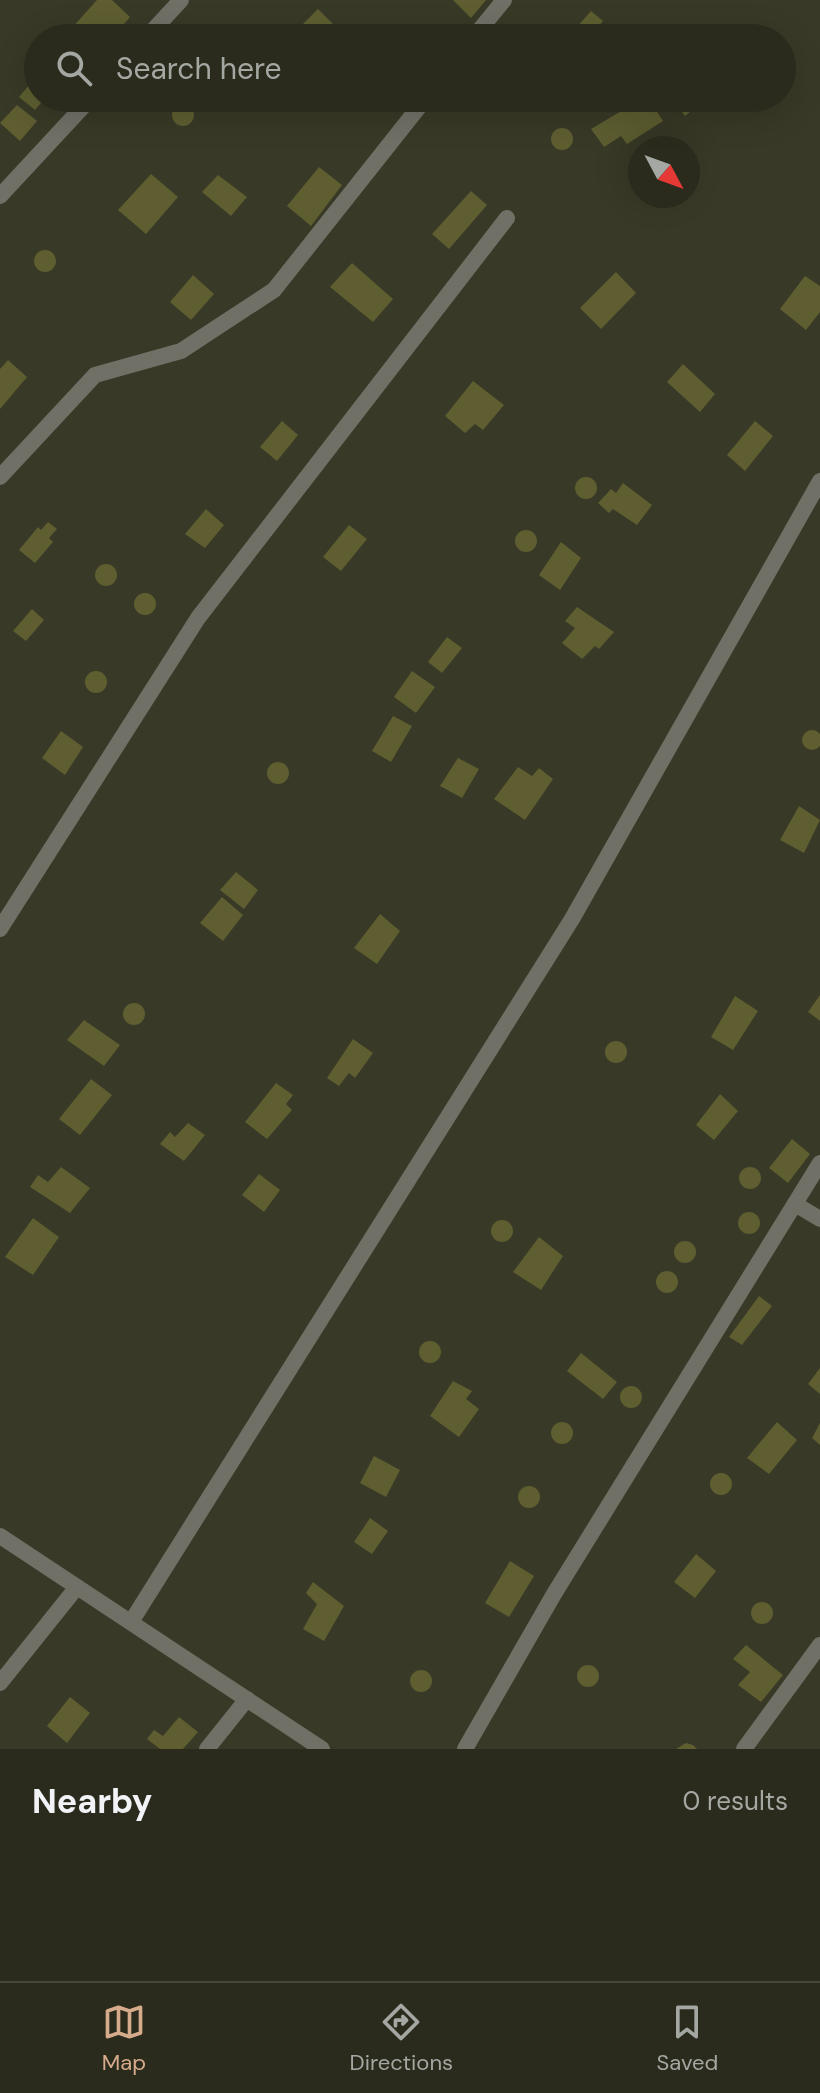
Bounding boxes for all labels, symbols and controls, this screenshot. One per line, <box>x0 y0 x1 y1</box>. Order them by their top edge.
search box <box>24 24 796 112</box>
icon: search <box>52 46 96 90</box>
text: Search here <box>116 49 282 88</box>
north arrow <box>628 136 700 208</box>
text: Nearby <box>32 1779 152 1824</box>
text: 0 results <box>682 1784 788 1818</box>
tab: Map <box>102 2000 146 2077</box>
tab: Directions <box>350 2000 453 2077</box>
tab: Saved <box>657 2000 718 2077</box>

